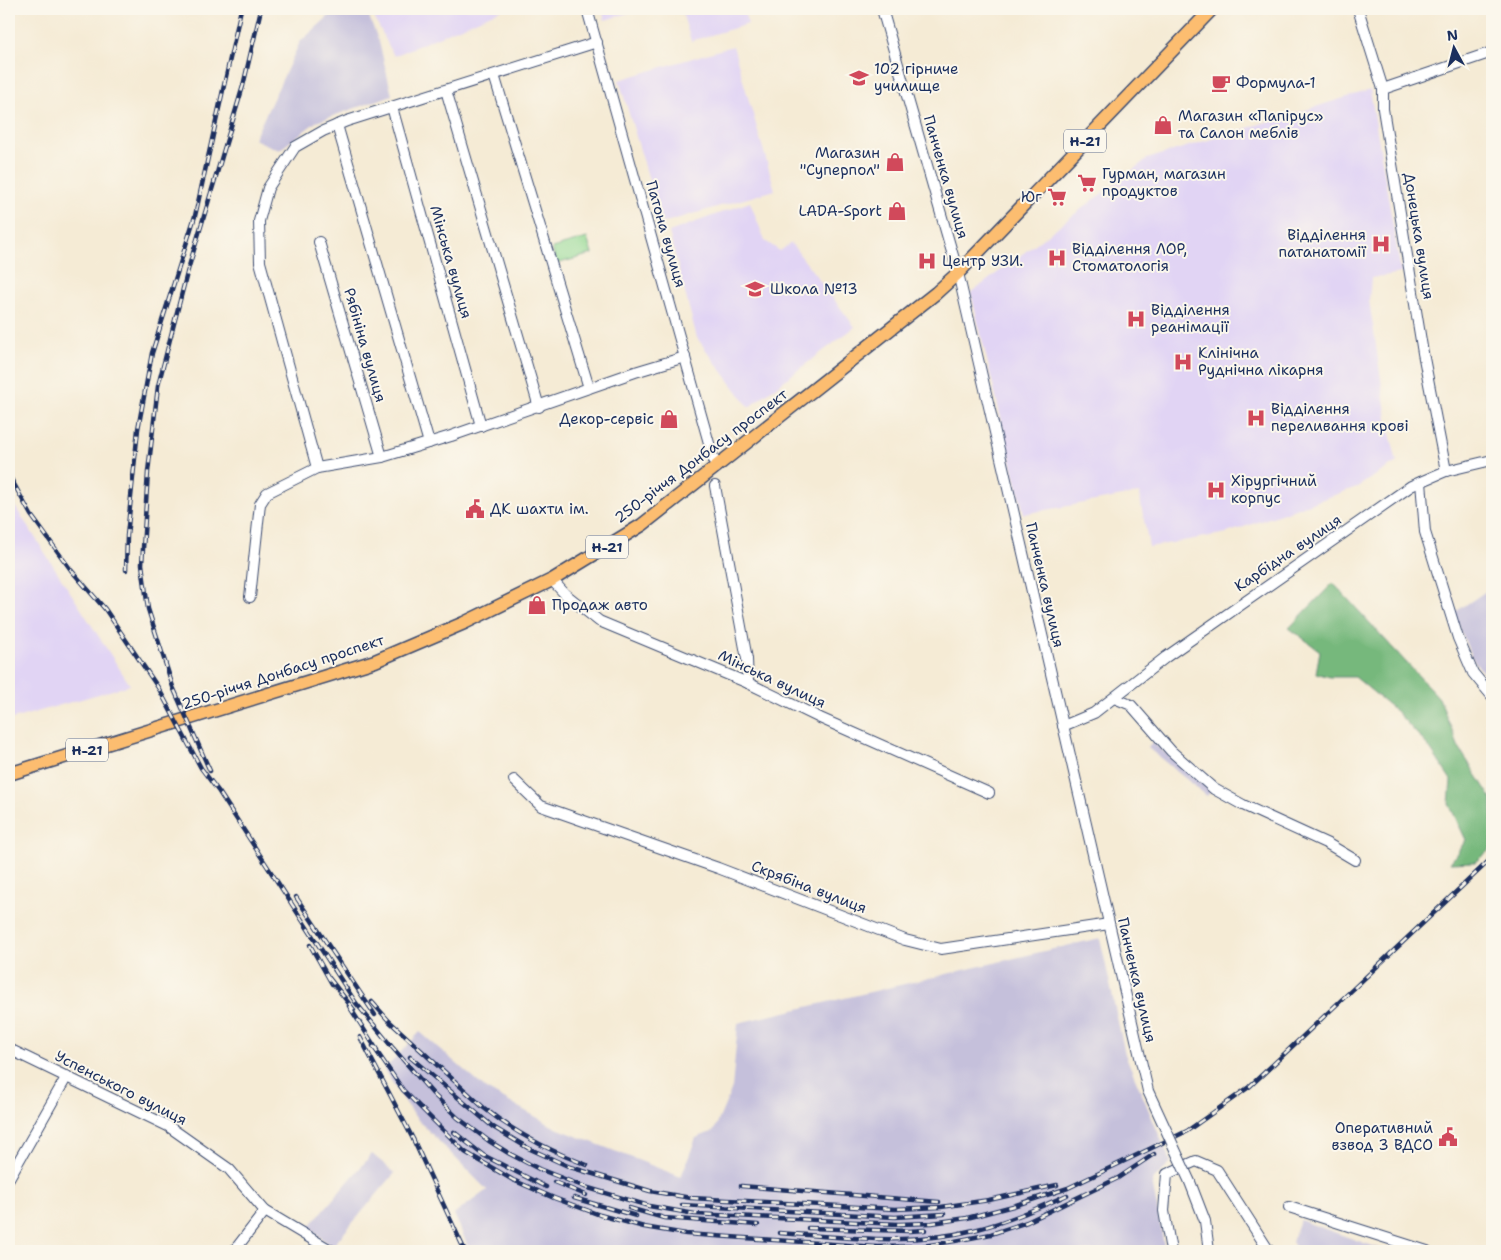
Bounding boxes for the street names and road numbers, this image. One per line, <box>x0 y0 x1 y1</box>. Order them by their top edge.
street label: Панченка вулиця <box>919 113 973 241</box>
road number: Н-21 <box>1064 130 1106 152</box>
street label: Донецька вулиця <box>1399 171 1439 301</box>
street label: Патона вулиця <box>641 178 691 290</box>
street label: Мінська вулиця <box>425 203 477 321</box>
street label: Рябініна вулиця <box>339 286 391 404</box>
street label: 250-річчя Донбасу проспект <box>610 384 792 528</box>
street label: Карбідна вулиця <box>1231 510 1345 596</box>
street label: Панченка вулиця <box>1021 521 1069 649</box>
road number: Н-21 <box>586 536 628 558</box>
street label: 250-річчя Донбасу проспект <box>179 630 387 714</box>
street label: Мінська вулиця <box>715 645 829 713</box>
road number: Н-21 <box>66 738 108 762</box>
street label: Скрябіна вулиця <box>748 856 870 918</box>
street label: Панченка вулиця <box>1113 916 1161 1044</box>
street label: Успенського вулиця <box>51 1046 191 1130</box>

